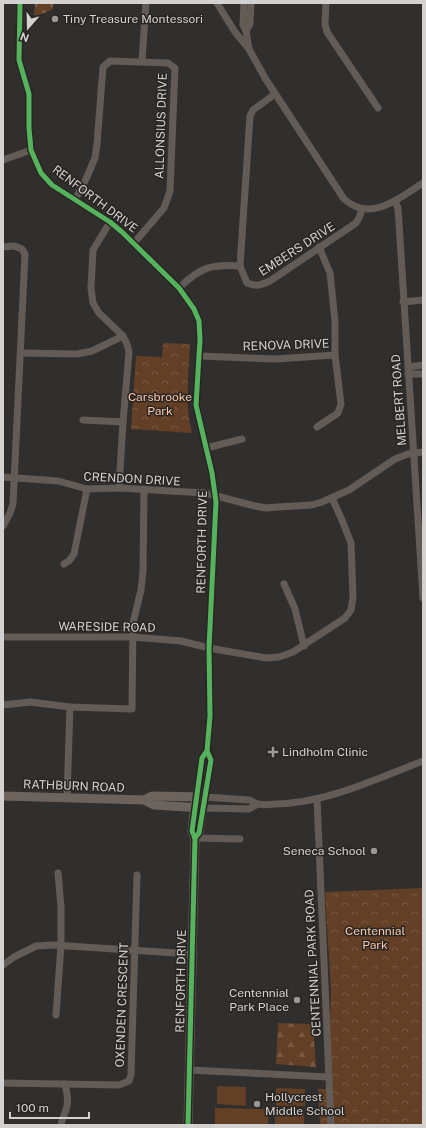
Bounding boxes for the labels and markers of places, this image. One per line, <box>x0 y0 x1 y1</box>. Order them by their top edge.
place label: Tiny Treasure Montessori <box>63 12 203 26</box>
marker: Tiny Treasure Montessori <box>50 14 60 24</box>
place label: Lindholm Clinic <box>282 745 368 759</box>
marker: Lindholm Clinic <box>267 746 279 758</box>
place label: Seneca School <box>283 844 366 858</box>
marker: Seneca School <box>369 846 379 856</box>
place label: Centennial Park Place <box>229 986 289 1014</box>
marker: Centennial Park Place <box>292 995 302 1005</box>
place label: Hollycrest Middle School <box>265 1090 345 1118</box>
marker: Hollycrest Middle School <box>252 1099 262 1109</box>

